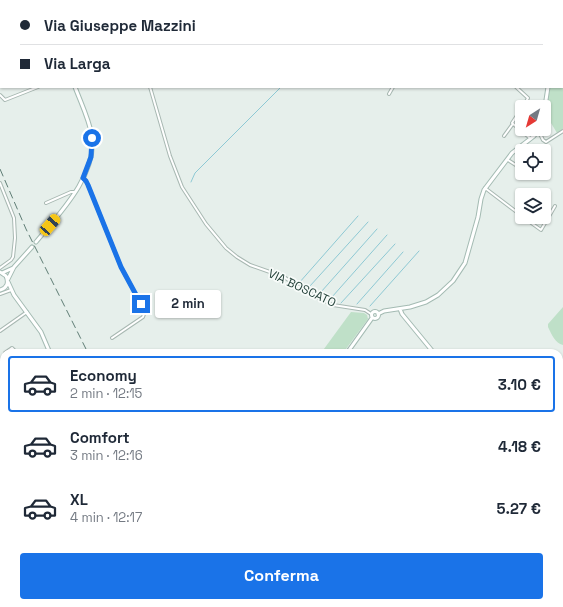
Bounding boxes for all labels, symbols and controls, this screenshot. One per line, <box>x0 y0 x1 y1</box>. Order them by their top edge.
text: Via Giuseppe Mazzini <box>44 16 196 35</box>
text: Via Larga <box>44 54 110 73</box>
north arrow <box>515 100 551 136</box>
map controls <box>515 100 551 224</box>
route start <box>83 129 101 147</box>
button: locate <box>515 144 551 180</box>
button: layers <box>515 188 551 224</box>
car <box>38 212 62 238</box>
street label: VIA BOSCATO <box>265 265 339 311</box>
callout: 2 min <box>155 290 221 318</box>
route end <box>132 295 150 313</box>
text: 2 min <box>171 295 205 312</box>
icon: car <box>22 366 58 402</box>
text: Economy <box>70 366 137 385</box>
text: 3.10 € <box>498 375 541 394</box>
text: 2 min · 12:15 <box>70 385 142 402</box>
icon: car <box>22 428 58 464</box>
text: Comfort <box>70 428 130 447</box>
text: 4.18 € <box>498 437 541 456</box>
text: 3 min · 12:16 <box>70 447 143 464</box>
icon: car <box>22 490 58 526</box>
text: XL <box>70 490 88 509</box>
text: 5.27 € <box>496 499 541 518</box>
text: 4 min · 12:17 <box>70 509 142 526</box>
button: Conferma <box>20 553 543 599</box>

